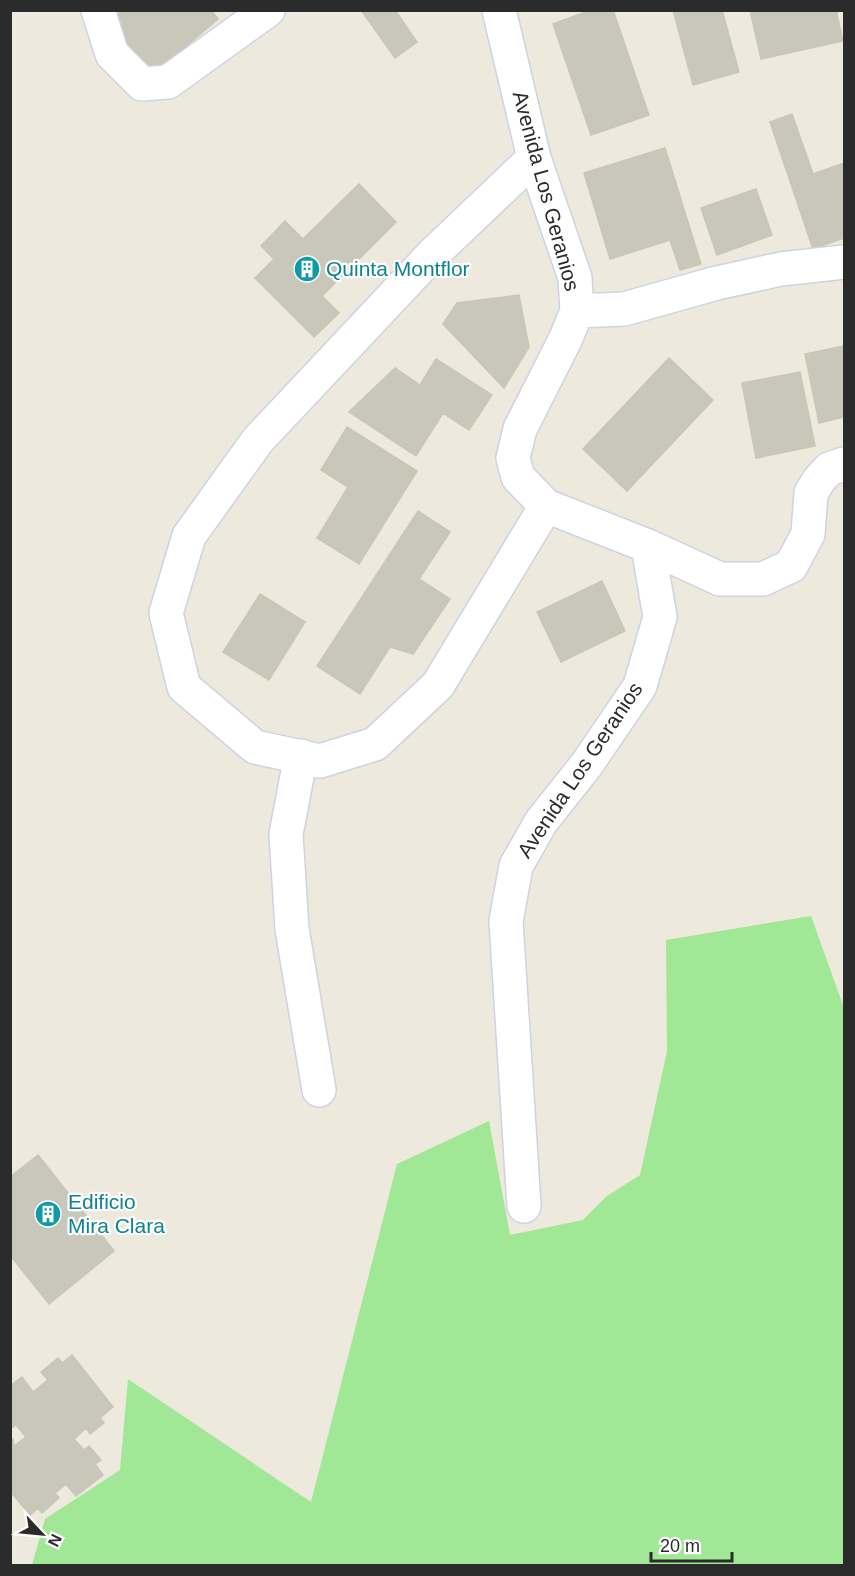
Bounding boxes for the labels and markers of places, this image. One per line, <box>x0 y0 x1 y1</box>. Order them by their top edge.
building icon: Quinta Montflor <box>292 254 322 284</box>
place label: Quinta Montflor <box>326 257 470 280</box>
place label: Edificio Mira Clara <box>68 1190 165 1237</box>
building icon: Edificio Mira Clara <box>33 1199 63 1229</box>

